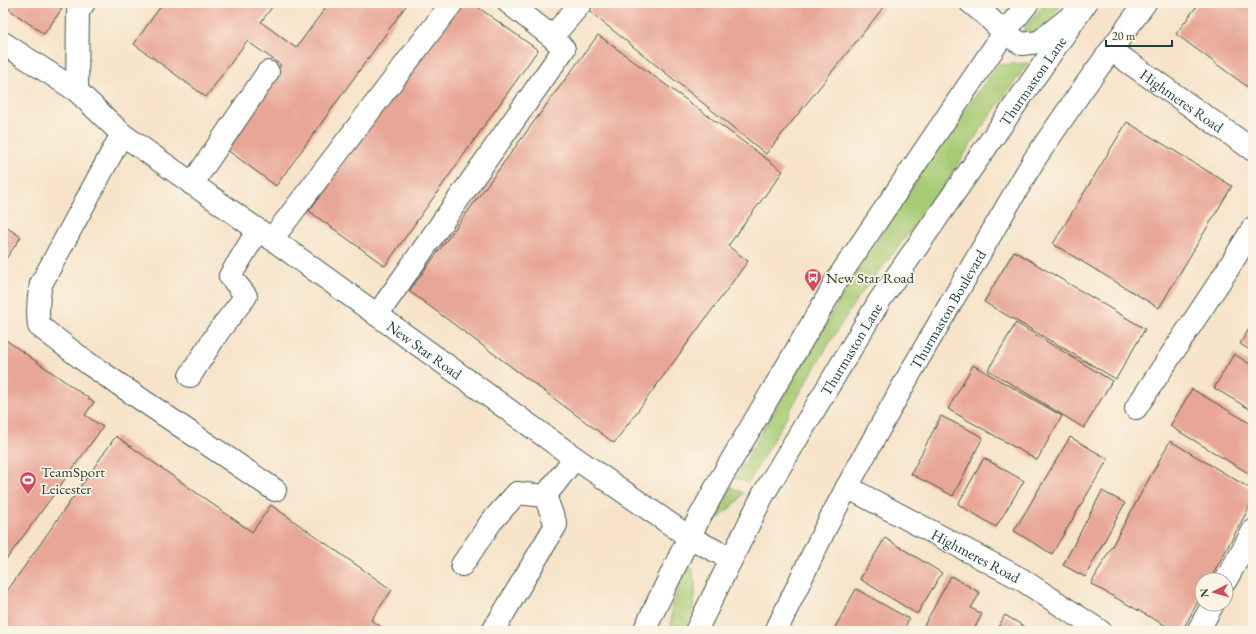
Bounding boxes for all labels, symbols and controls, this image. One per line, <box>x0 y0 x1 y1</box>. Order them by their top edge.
scale bar <box>1106 22 1172 48</box>
text: 20 m <box>1112 28 1136 44</box>
street label: Thurmaston Lane <box>994 32 1070 129</box>
street label: Highmeres Road <box>1137 64 1228 136</box>
street label: Thurmaston Boulevard <box>905 245 990 372</box>
bus stop icon: New Star Road <box>803 267 823 292</box>
place label: New Star Road <box>826 268 914 287</box>
street label: Thurmaston Lane <box>816 299 886 399</box>
street label: New Star Road <box>383 316 466 383</box>
place label: TeamSport Leicester <box>41 462 105 498</box>
sports icon: TeamSport Leicester <box>18 470 38 495</box>
street label: Highmeres Road <box>928 524 1024 587</box>
north arrow <box>1194 572 1234 612</box>
text: N <box>1197 588 1211 598</box>

